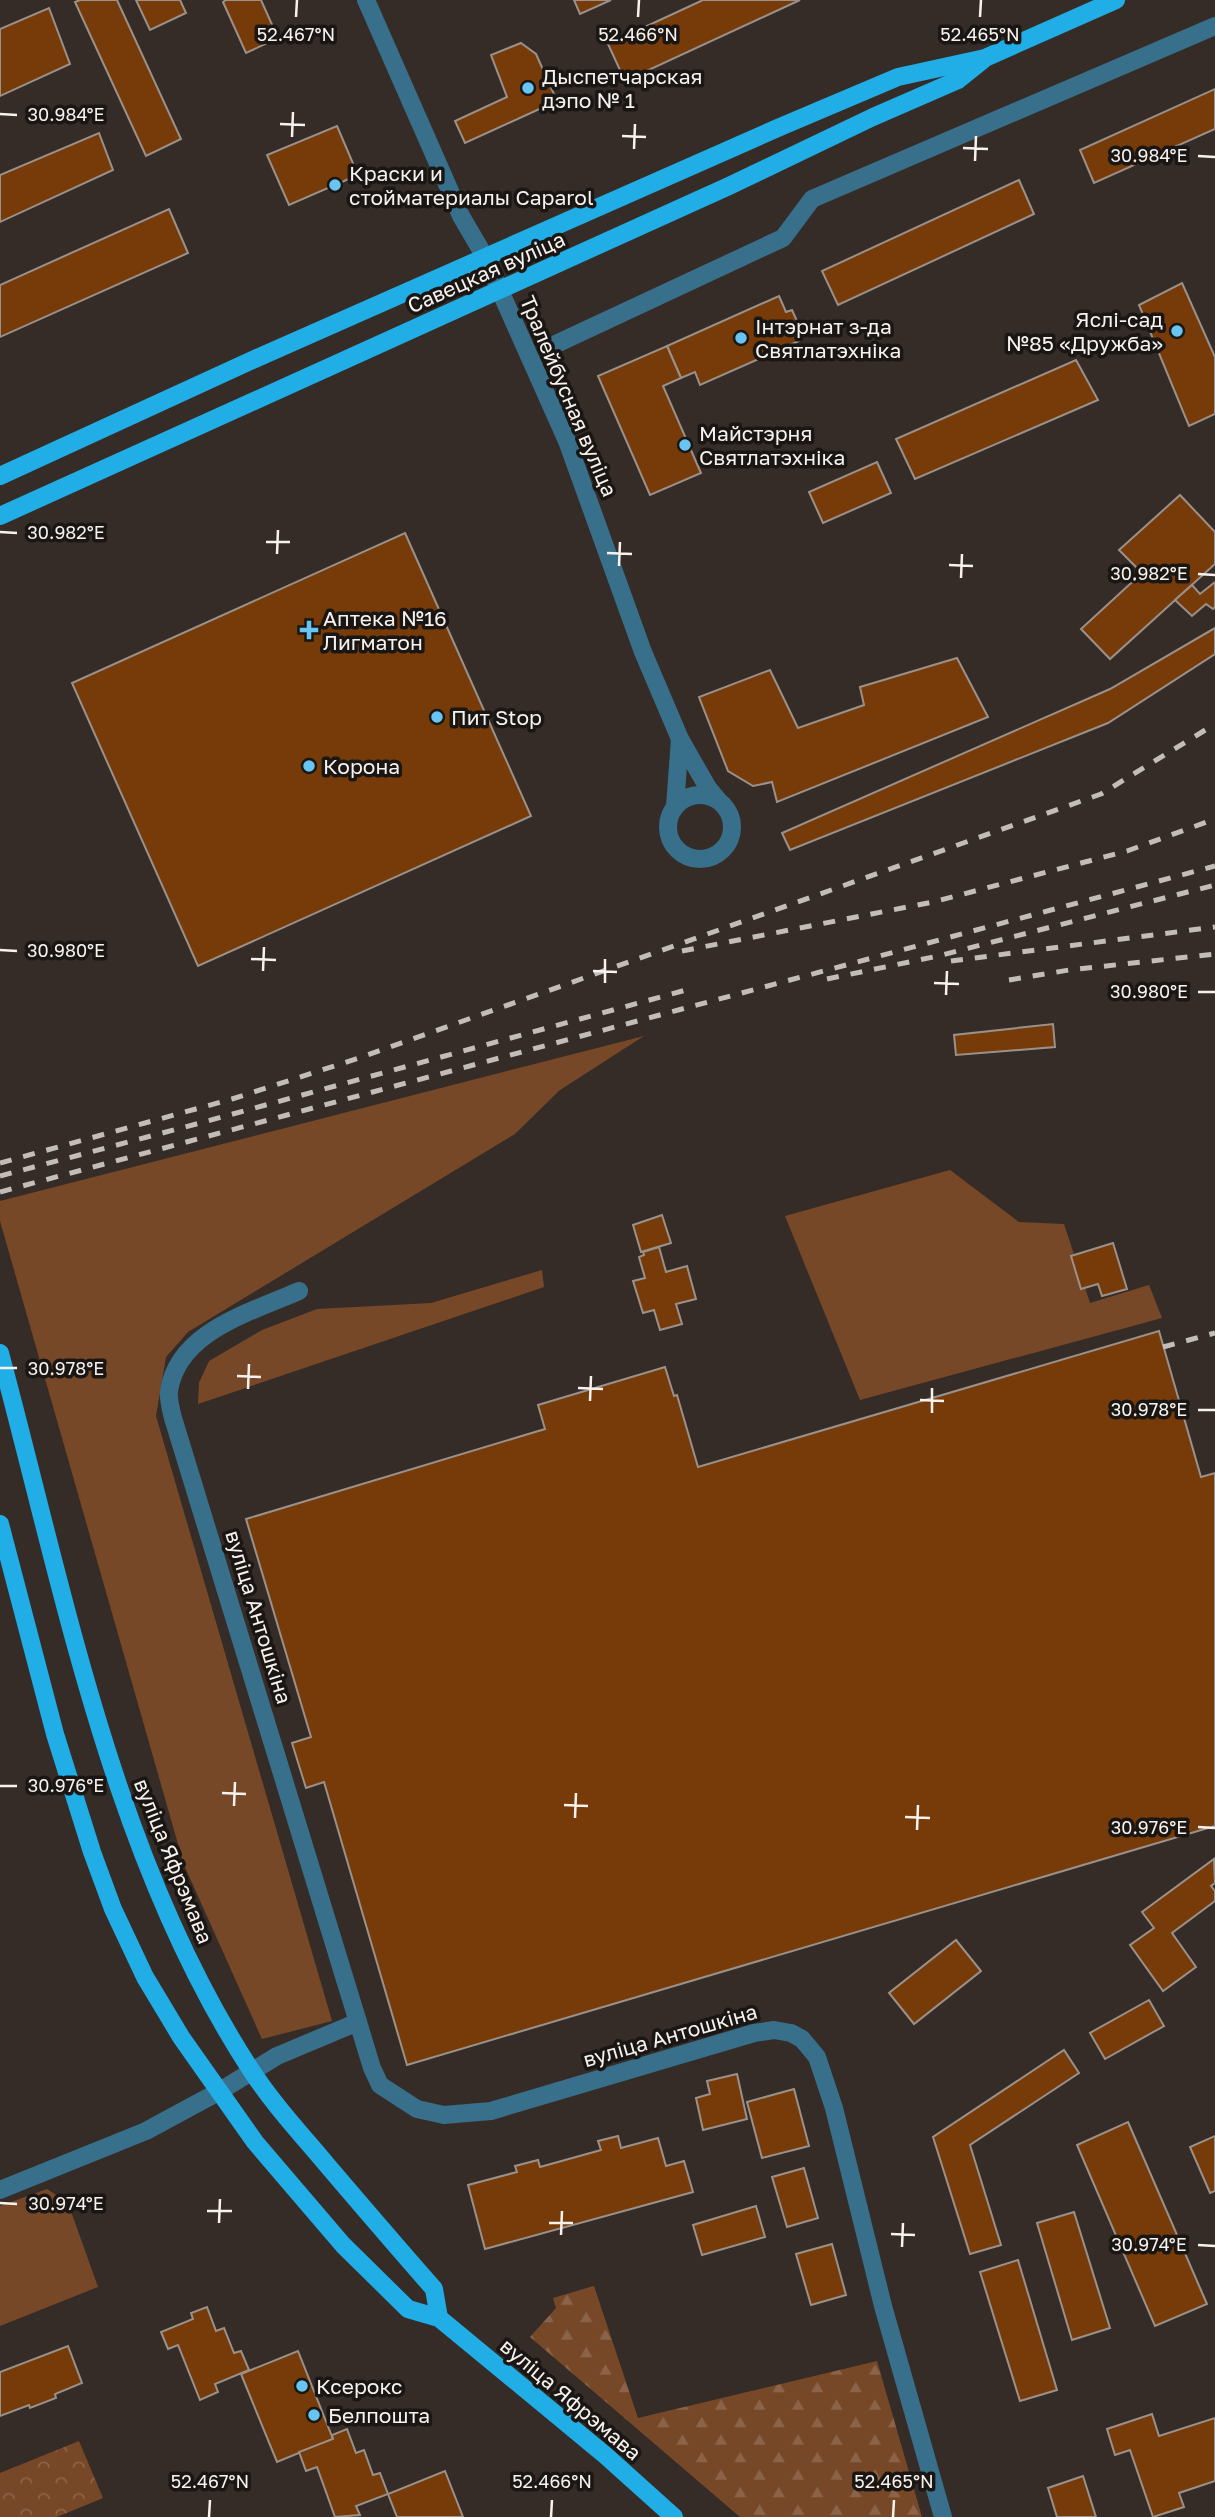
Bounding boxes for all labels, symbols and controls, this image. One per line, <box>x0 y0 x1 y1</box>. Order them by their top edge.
text: 52.467°N <box>257 23 335 45</box>
text: 52.466°N <box>598 23 678 45</box>
text: 52.465°N <box>940 23 1020 45</box>
place label: Дыспетчарская дэпо № 1 <box>542 63 703 113</box>
marker: Дыспетчарская дэпо № 1 <box>520 80 536 96</box>
text: 30.984°E <box>27 103 105 125</box>
text: 30.984°E <box>1110 144 1188 166</box>
place label: Краски и стойматериалы Сaparol <box>349 160 594 210</box>
marker: Краски и стойматериалы Сaparol <box>327 177 343 193</box>
street label: Савецкая вуліца <box>403 226 569 318</box>
street label: Тралейбусная вуліца <box>515 292 623 500</box>
place label: Яслі-сад №85 «Дружба» <box>1006 306 1163 356</box>
place label: Інтэрнат з-да Святлатэхніка <box>755 313 901 363</box>
marker: Яслі-сад №85 «Дружба» <box>1169 323 1185 339</box>
marker: Інтэрнат з-да Святлатэхніка <box>733 330 749 346</box>
place label: Майстэрня Святлатэхніка <box>699 420 845 470</box>
marker: Майстэрня Святлатэхніка <box>677 437 693 453</box>
text: 30.982°E <box>27 521 105 543</box>
text: 30.982°E <box>1110 562 1188 584</box>
place label: Аптека №16 Лигматон <box>323 605 447 655</box>
marker: Аптека №16 Лигматон <box>301 622 317 638</box>
place label: Пит Stop <box>451 704 542 730</box>
marker: Пит Stop <box>429 709 445 725</box>
place label: Корона <box>323 753 400 779</box>
marker: Корона <box>301 758 317 774</box>
text: 30.980°E <box>27 939 105 961</box>
text: 30.980°E <box>1110 980 1188 1002</box>
text: 30.978°E <box>28 1357 104 1379</box>
text: 30.978°E <box>1111 1398 1187 1420</box>
street label: вуліца Антошкіна <box>220 1527 298 1707</box>
text: 30.976°E <box>28 1774 104 1796</box>
street label: вуліца Яфрэмава <box>129 1775 219 1947</box>
text: 30.976°E <box>1111 1816 1187 1838</box>
street label: вуліца Антошкіна <box>580 1998 760 2072</box>
text: 30.974°E <box>28 2192 104 2214</box>
text: 30.974°E <box>1111 2233 1187 2255</box>
street label: вуліца Яфрэмава <box>495 2332 647 2466</box>
place label: Ксерокс <box>316 2373 403 2399</box>
marker: Ксерокс <box>294 2378 310 2394</box>
place label: Белпошта <box>328 2402 430 2428</box>
marker: Белпошта <box>306 2407 322 2423</box>
text: 52.467°N <box>171 2470 249 2492</box>
text: 52.466°N <box>512 2470 592 2492</box>
text: 52.465°N <box>854 2470 934 2492</box>

